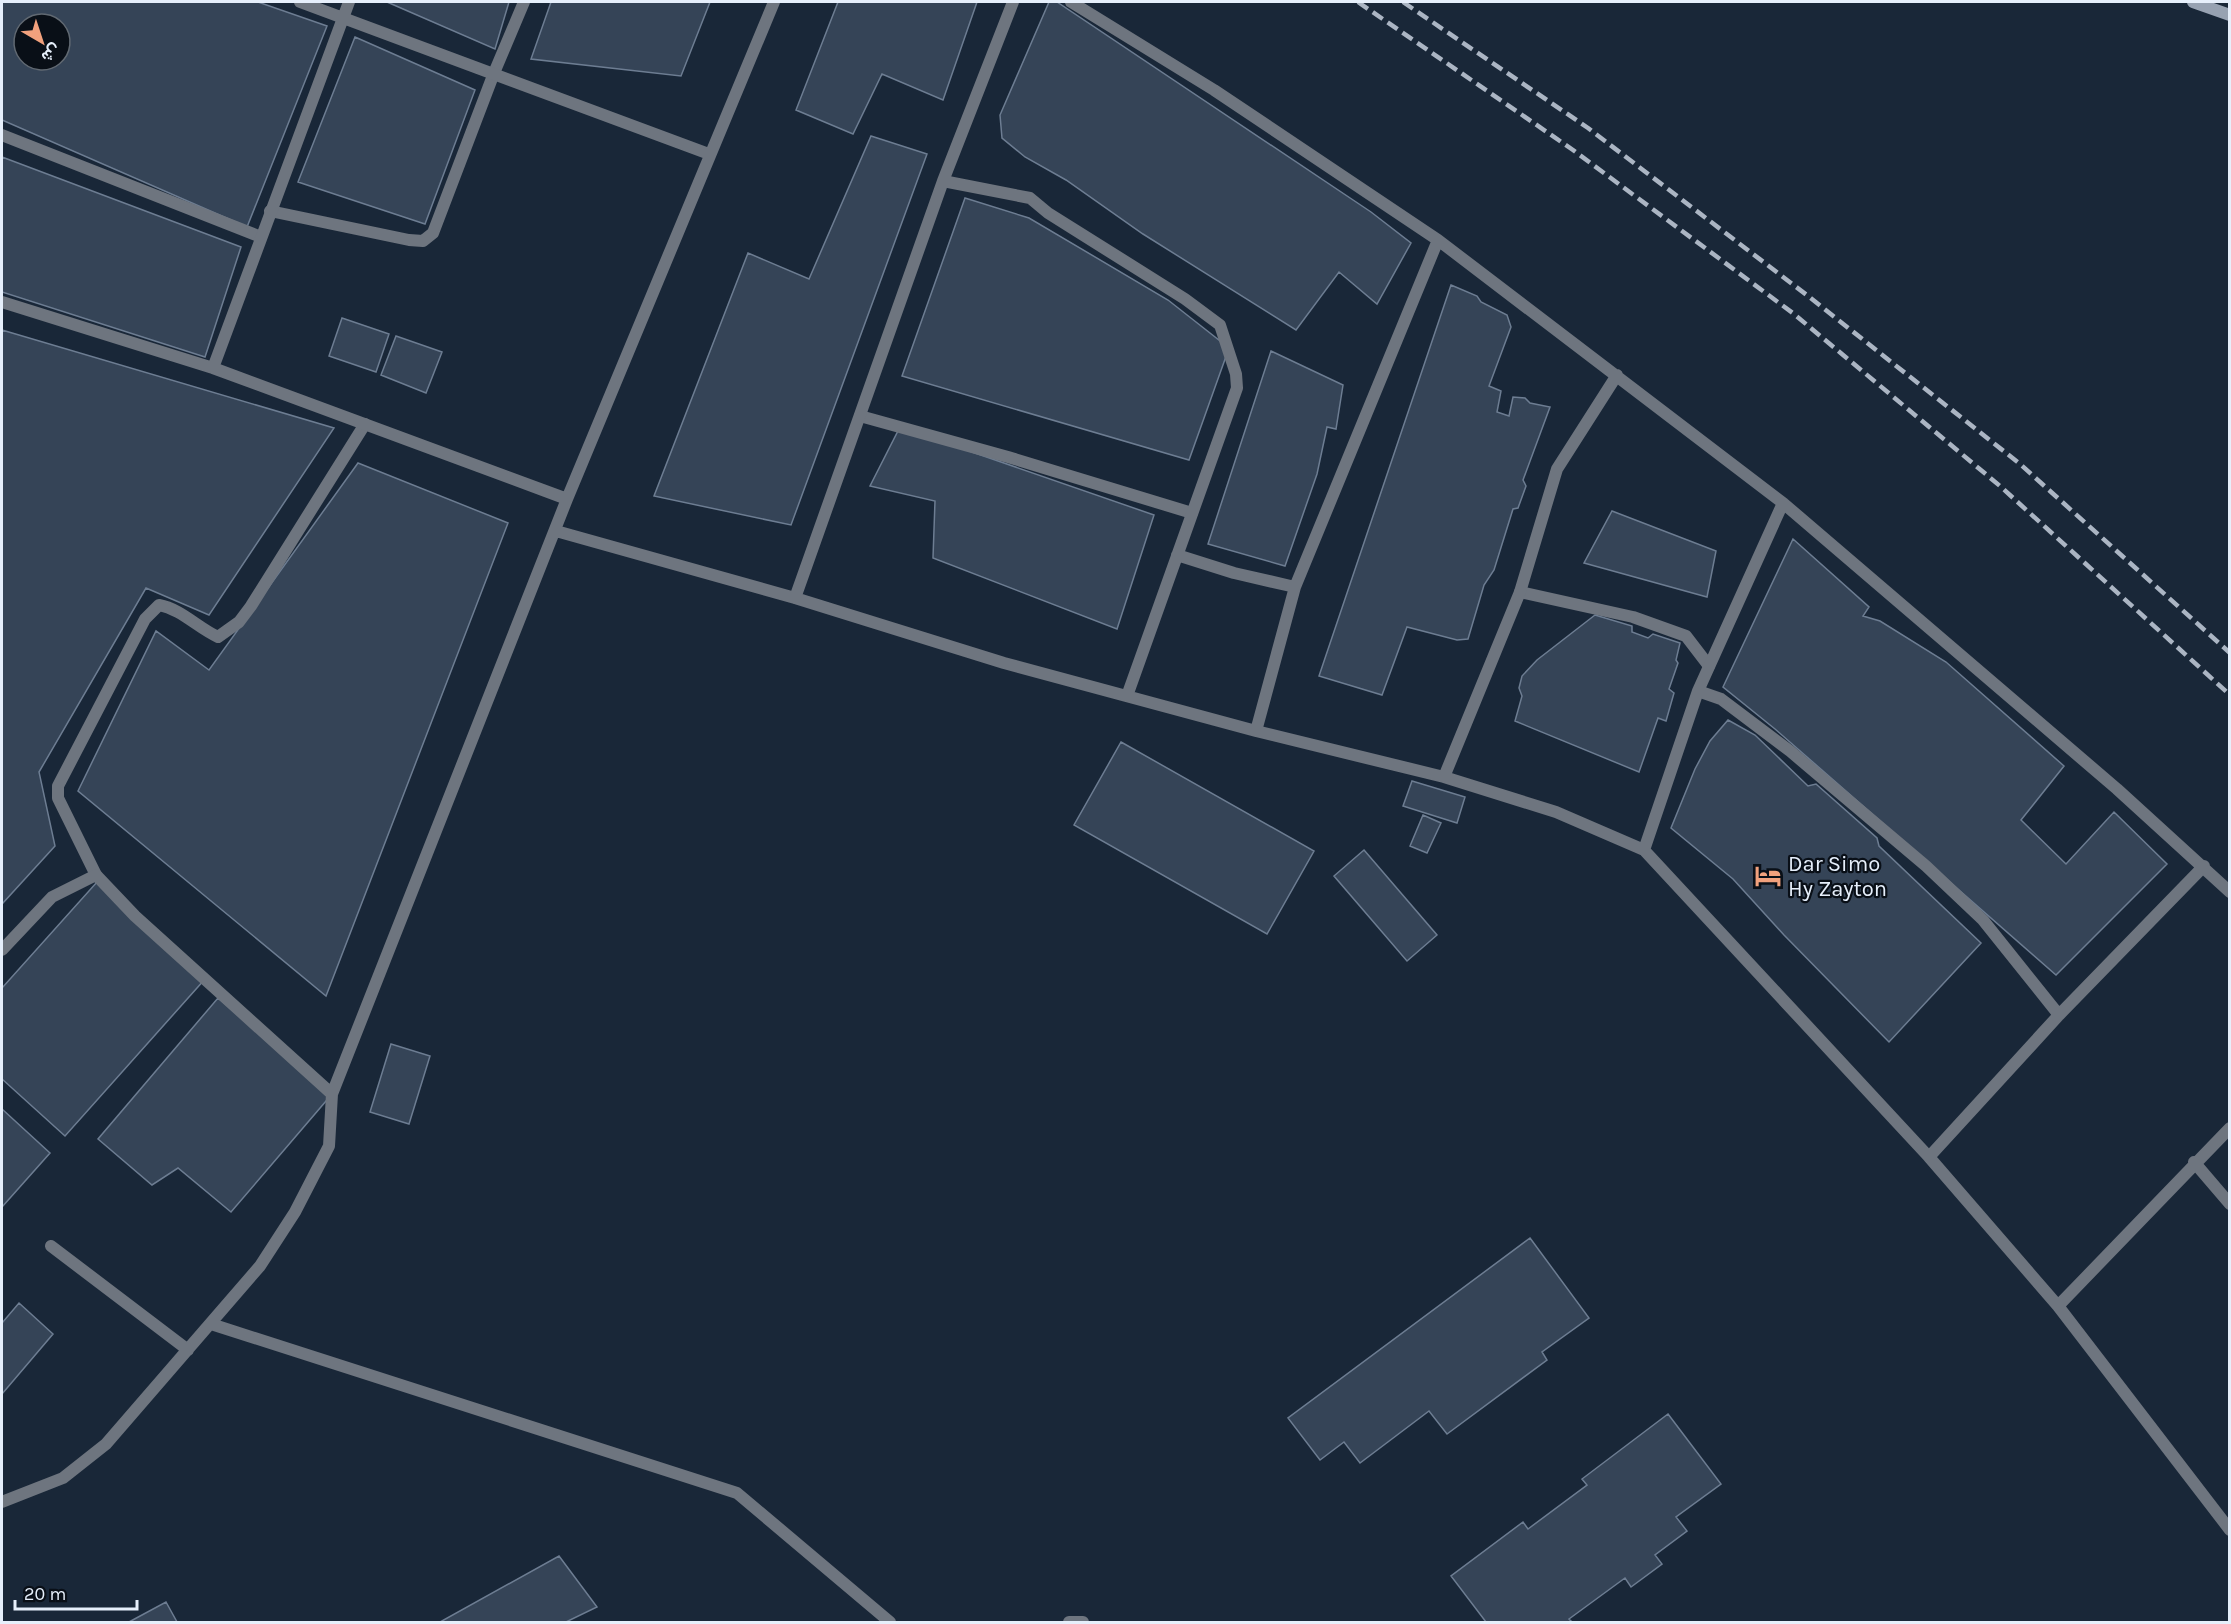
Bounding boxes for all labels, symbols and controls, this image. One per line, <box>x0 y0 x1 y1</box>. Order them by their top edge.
north arrow <box>12 12 72 72</box>
text: ش <box>38 40 65 67</box>
place label: Dar Simo Hy Zayton <box>1788 851 1887 902</box>
hotel icon: Dar Simo Hy Zayton <box>1753 861 1783 891</box>
scale bar <box>15 1573 136 1611</box>
text: 20 m <box>24 1583 66 1605</box>

